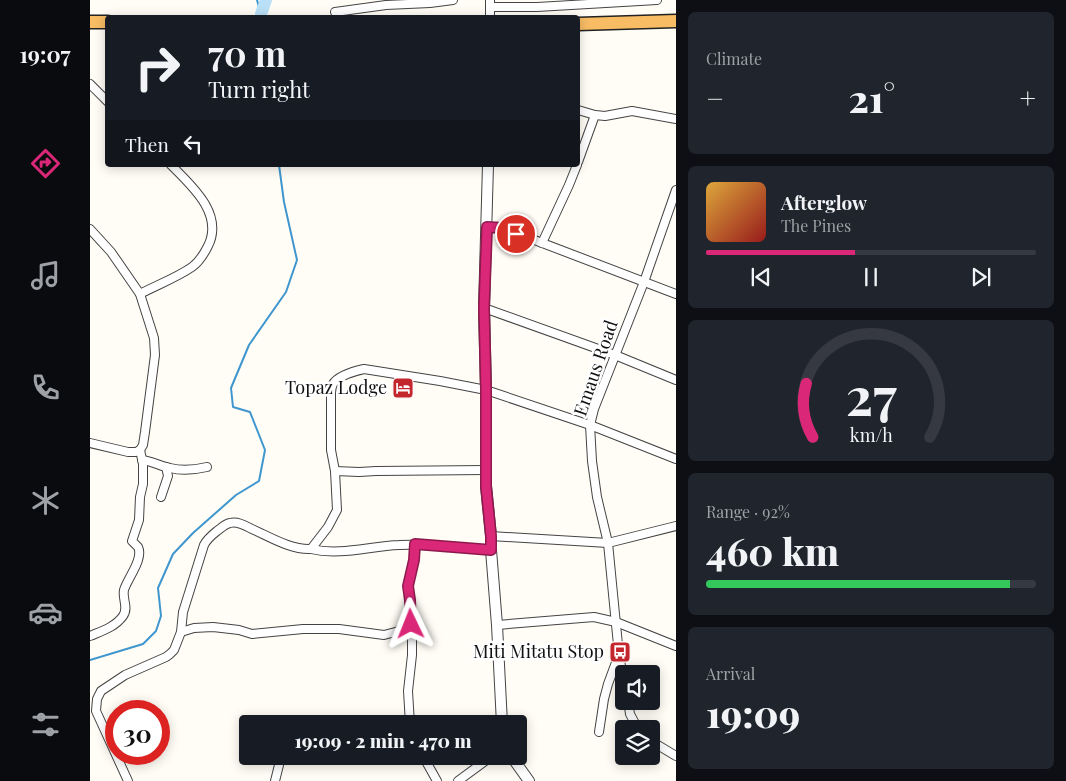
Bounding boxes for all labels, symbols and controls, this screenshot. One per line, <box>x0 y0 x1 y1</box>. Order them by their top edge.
text: 70 m <box>208 29 286 76</box>
icon: right <box>125 35 190 100</box>
text: 19:07 <box>19 39 71 69</box>
text: Climate <box>706 48 762 69</box>
text: 21° <box>849 72 895 123</box>
text: Turn right <box>208 74 310 104</box>
text: − <box>706 79 724 116</box>
text: + <box>1020 79 1036 116</box>
icon: left <box>179 130 207 158</box>
text: Then <box>125 131 169 157</box>
icon: directions <box>28 146 63 181</box>
text: Afterglow <box>781 189 867 215</box>
pin <box>495 213 537 255</box>
text: The Pines <box>781 215 851 236</box>
icon: arrive <box>502 220 530 248</box>
icon: music <box>28 258 63 293</box>
icon: previous <box>747 263 775 291</box>
icon: pause <box>857 263 885 291</box>
icon: next <box>967 263 995 291</box>
street label: Emaus Road <box>567 316 623 419</box>
text: 27 <box>846 360 897 429</box>
icon: phone <box>28 370 63 405</box>
place label: Topaz Lodge <box>285 375 387 399</box>
hotel icon: Topaz Lodge <box>391 376 415 400</box>
text: km/h <box>850 423 893 446</box>
icon: climate <box>28 483 63 518</box>
text: Range · 92% <box>706 501 790 522</box>
text: 460 km <box>706 525 839 576</box>
icon: car <box>28 595 63 630</box>
position arrow <box>384 597 436 649</box>
place label: Miti Mitatu Stop <box>473 639 604 663</box>
bus stop icon: Miti Mitatu Stop <box>608 640 632 664</box>
text: Arrival <box>706 663 755 684</box>
map controls <box>615 665 660 765</box>
button: sound <box>615 665 660 710</box>
text: 19:09 <box>706 687 800 738</box>
speed limit sign: 30 <box>105 700 170 765</box>
icon: filters <box>28 707 63 742</box>
button: layers <box>615 720 660 765</box>
text: 19:09 · 2 min · 470 m <box>294 727 472 753</box>

